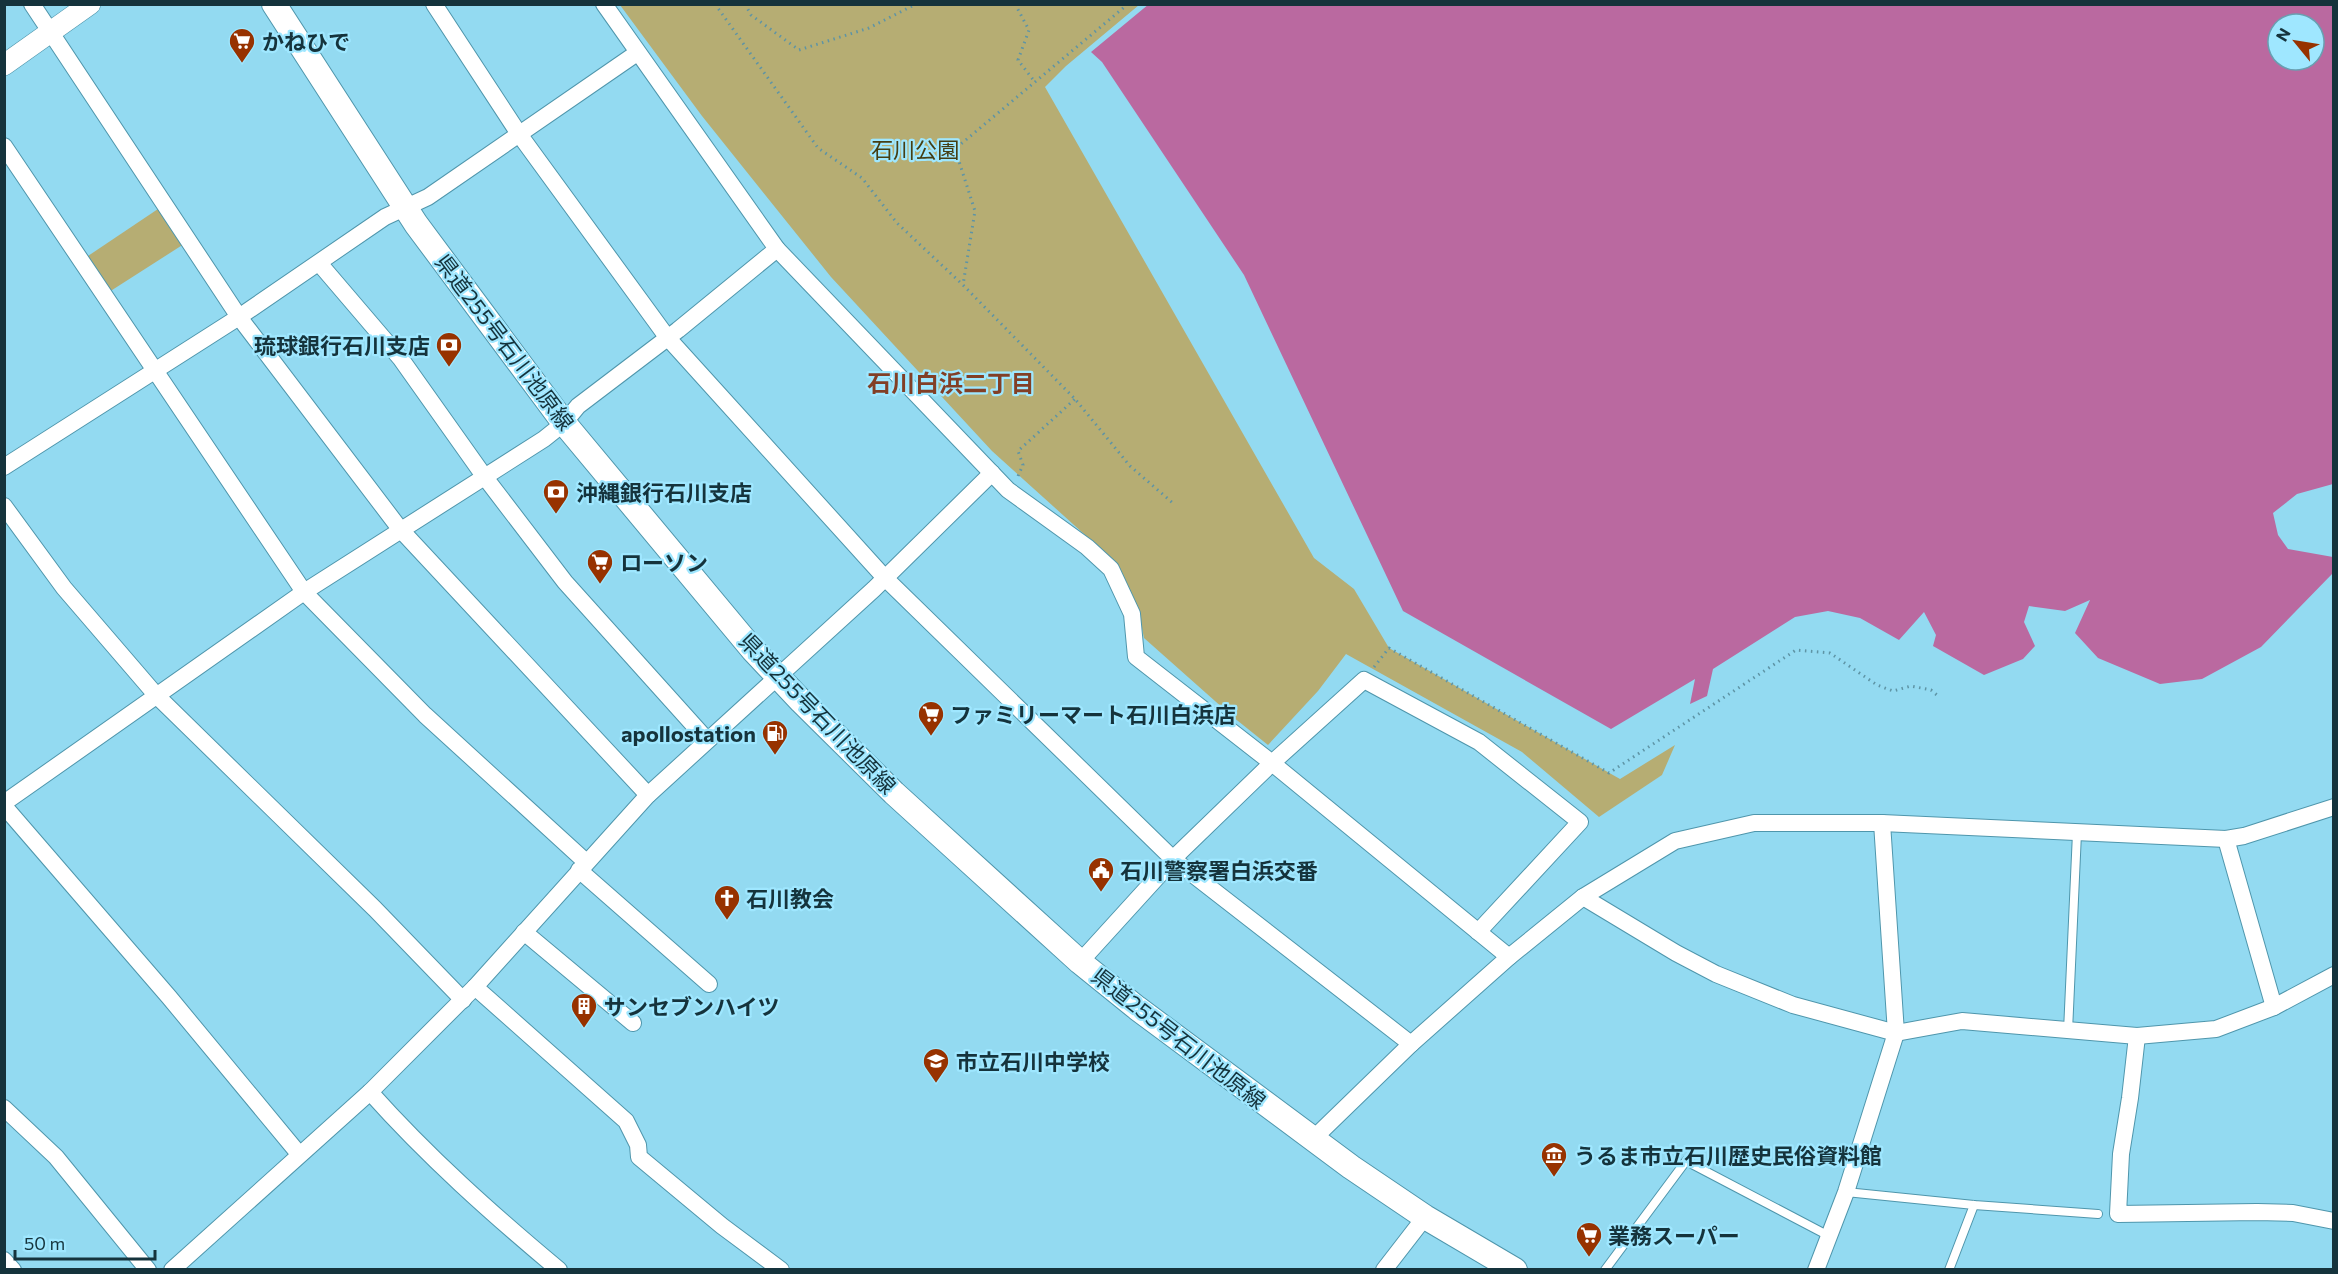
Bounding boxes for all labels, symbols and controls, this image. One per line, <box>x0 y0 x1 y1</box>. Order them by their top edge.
north arrow <box>2266 12 2326 72</box>
text: N <box>2271 24 2294 44</box>
supermarket icon: かねひで <box>227 26 257 64</box>
place label: かねひで <box>262 28 350 55</box>
park label: 石川公園 <box>871 136 959 163</box>
street label: 県道255号石川池原線 <box>430 249 580 435</box>
bank icon: 琉球銀行石川支店 <box>434 330 464 368</box>
place label: 琉球銀行石川支店 <box>254 332 430 359</box>
district label: 石川白浜二丁目 <box>867 368 1035 397</box>
bank icon: 沖縄銀行石川支店 <box>541 477 571 515</box>
place label: 沖縄銀行石川支店 <box>576 479 752 506</box>
supermarket icon: ローソン <box>585 547 615 585</box>
place label: ローソン <box>620 549 708 576</box>
street label: 県道255号石川池原線 <box>734 627 902 799</box>
supermarket icon: ファミリーマート石川白浜店 <box>916 699 946 737</box>
place label: ファミリーマート石川白浜店 <box>950 701 1236 728</box>
fuel station icon: apollostation <box>760 718 790 756</box>
place label: apollostation <box>621 720 756 747</box>
public building icon: 石川警察署白浜交番 <box>1086 855 1116 893</box>
place label: 石川警察署白浜交番 <box>1120 857 1318 884</box>
church icon: 石川教会 <box>712 883 742 921</box>
place label: 石川教会 <box>746 885 834 912</box>
street label: 県道255号石川池原線 <box>1087 962 1271 1114</box>
building icon: サンセブンハイツ <box>569 991 599 1029</box>
place label: サンセブンハイツ <box>604 993 780 1020</box>
school or university icon: 市立石川中学校 <box>921 1046 951 1084</box>
place label: 市立石川中学校 <box>956 1048 1110 1075</box>
museum icon: うるま市立石川歴史民俗資料館 <box>1539 1140 1569 1178</box>
place label: うるま市立石川歴史民俗資料館 <box>1574 1142 1882 1169</box>
supermarket icon: 業務スーパー <box>1574 1220 1604 1258</box>
place label: 業務スーパー <box>1608 1222 1740 1249</box>
scale bar <box>15 1223 154 1261</box>
text: 50 m <box>24 1232 65 1254</box>

